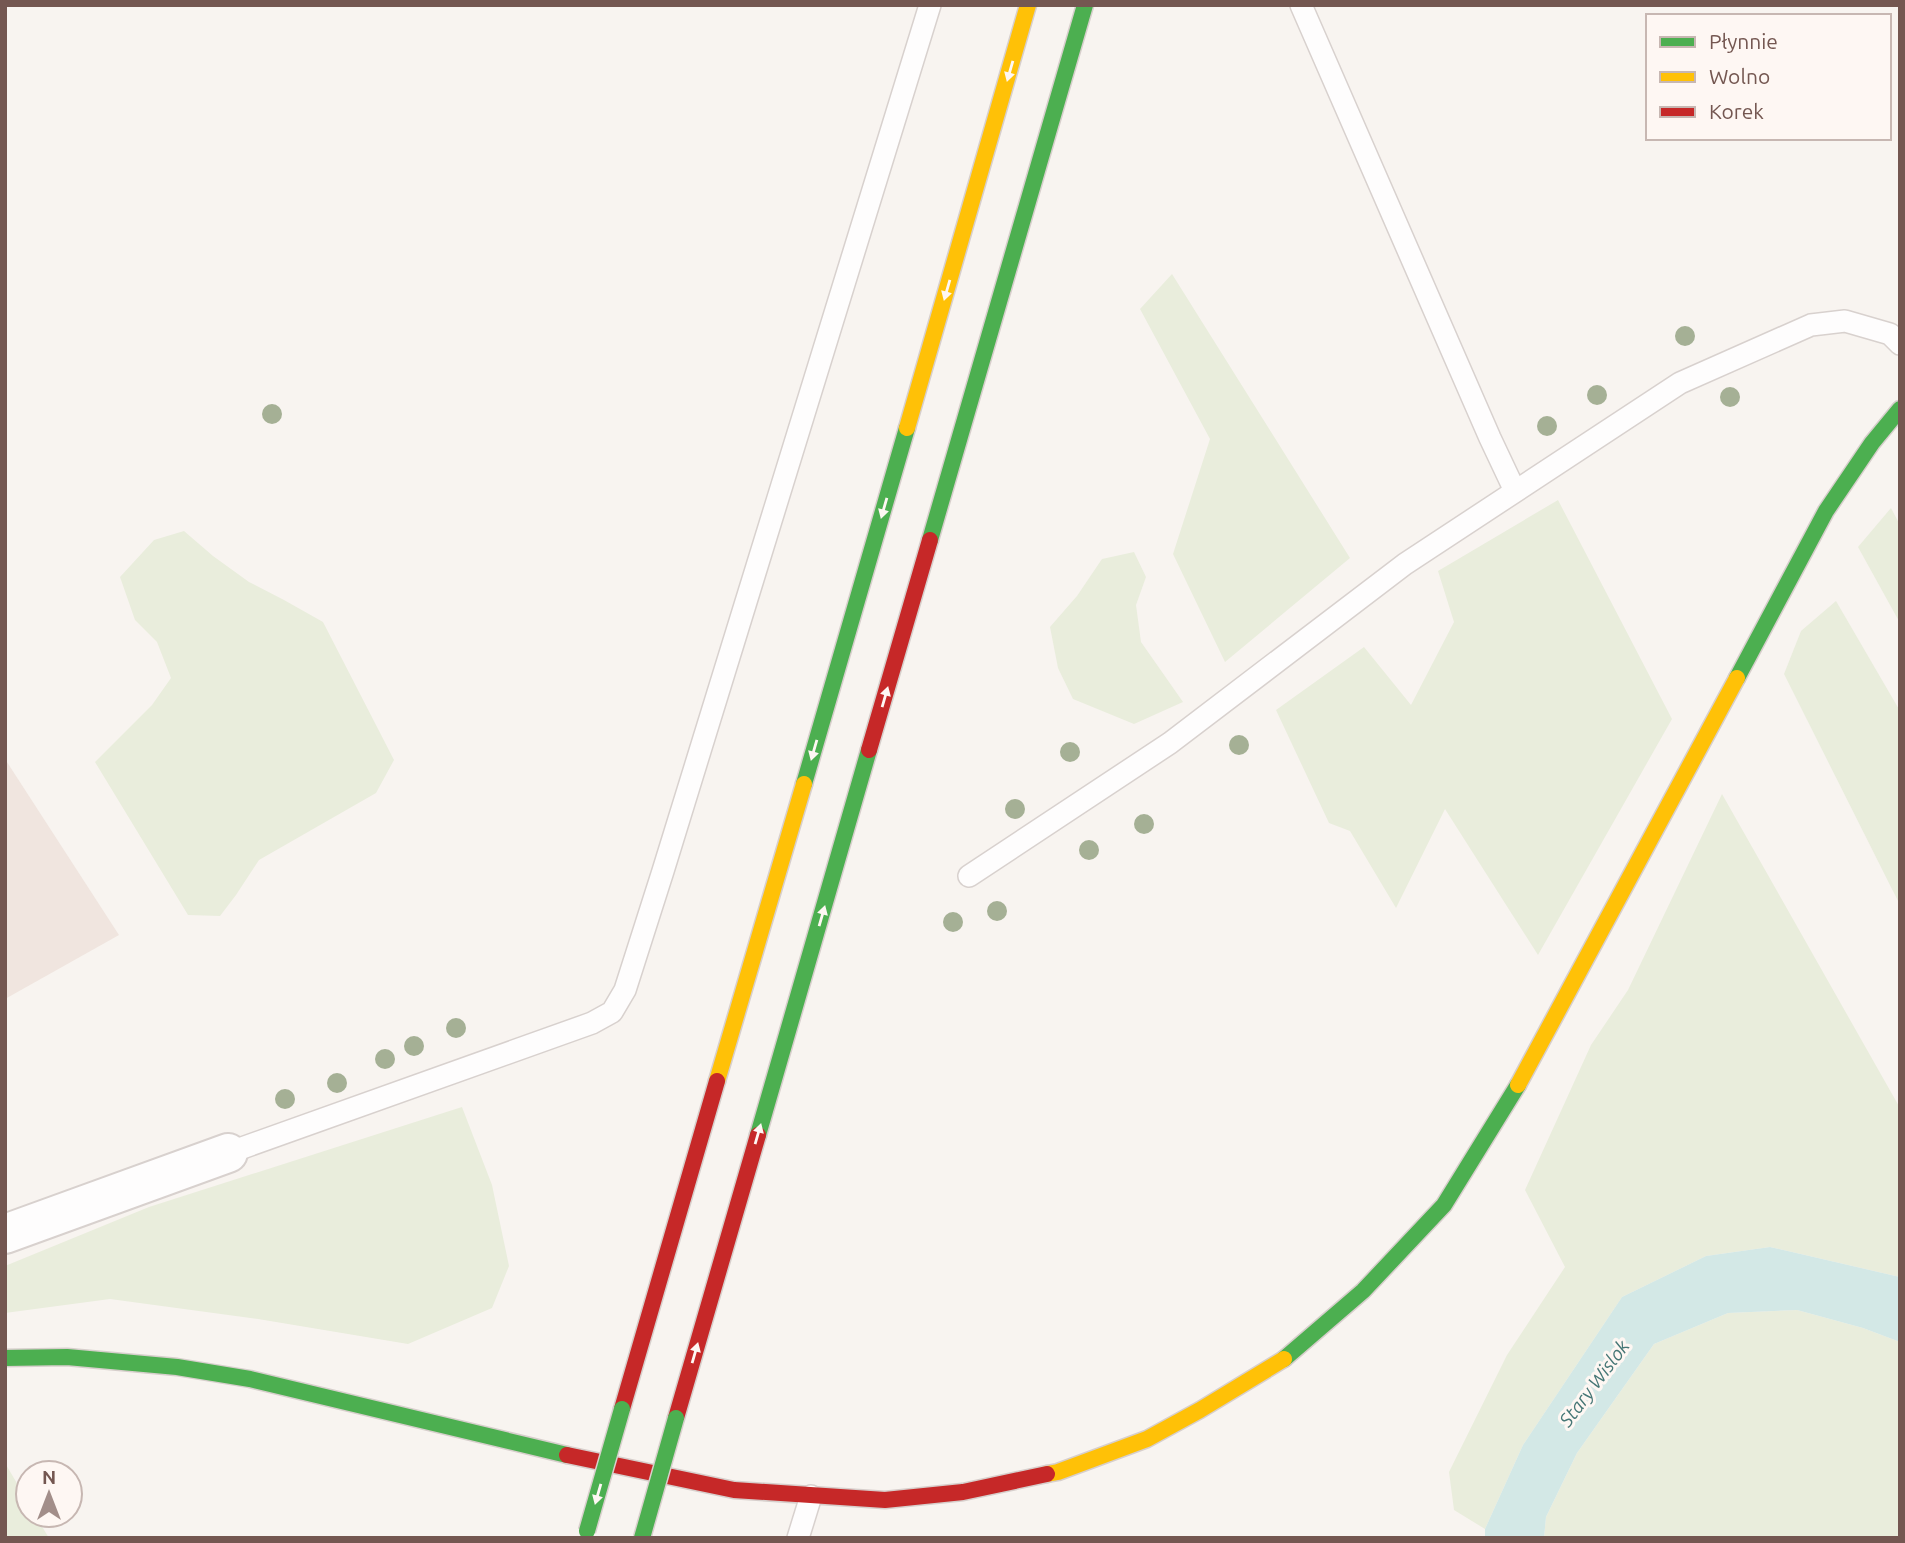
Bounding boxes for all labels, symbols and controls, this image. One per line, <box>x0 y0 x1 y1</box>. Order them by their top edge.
legend <box>1646 14 1891 140</box>
text: Płynnie <box>1709 29 1778 53</box>
one-way arrow <box>1004 61 1014 82</box>
text: Wolno <box>1709 64 1770 88</box>
text: Korek <box>1709 99 1764 123</box>
one-way arrow <box>942 280 952 301</box>
one-way arrow <box>879 498 889 519</box>
one-way arrow <box>881 687 891 708</box>
one-way arrow <box>808 740 818 761</box>
one-way arrow <box>817 905 827 926</box>
one-way arrow <box>754 1124 764 1145</box>
water label: Stary Wislok <box>1554 1335 1634 1431</box>
one-way arrow <box>690 1342 700 1363</box>
north arrow <box>14 1459 84 1529</box>
text: N <box>42 1466 56 1488</box>
one-way arrow <box>592 1483 602 1504</box>

